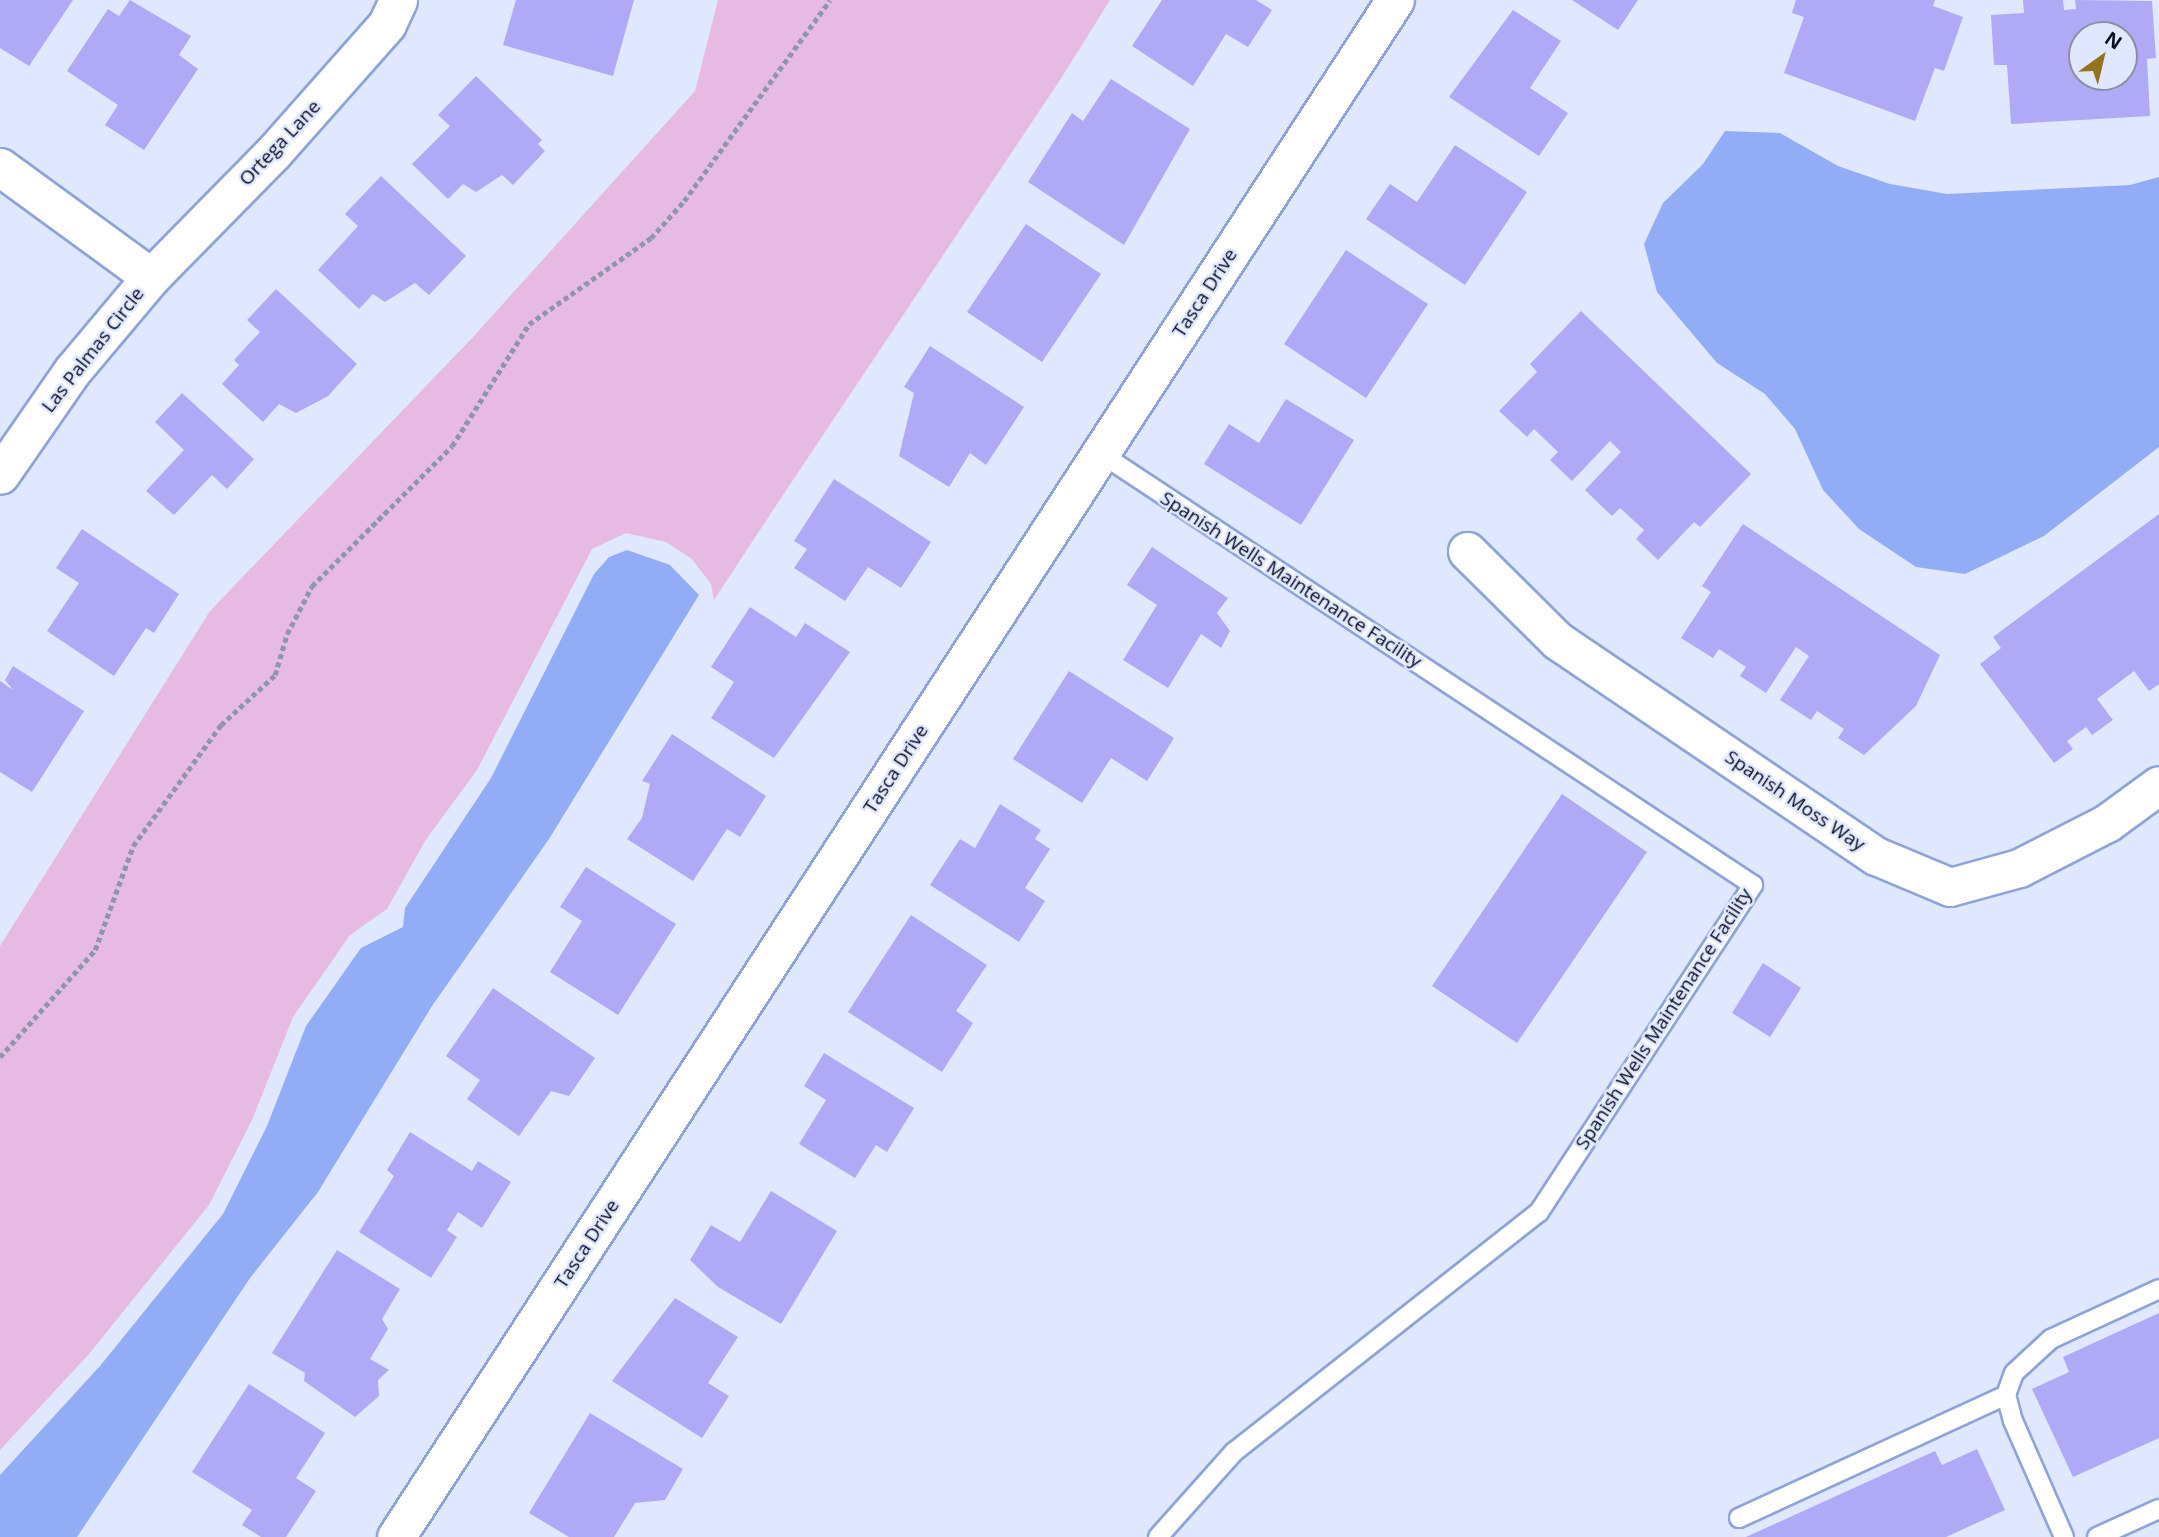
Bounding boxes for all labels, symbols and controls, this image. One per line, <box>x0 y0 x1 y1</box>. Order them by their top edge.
north arrow <box>2068 21 2138 91</box>
text: N <box>2100 25 2127 55</box>
street label: Ortega Lane <box>235 96 325 190</box>
street label: Tasca Drive <box>1168 244 1242 342</box>
street label: Las Palmas Circle <box>37 283 149 417</box>
street label: Spanish Wells Maintenance Facility <box>1156 487 1426 673</box>
street label: Tasca Drive <box>859 720 933 818</box>
street label: Spanish Moss Way <box>1721 746 1869 856</box>
street label: Spanish Wells Maintenance Facility <box>1571 884 1757 1154</box>
street label: Tasca Drive <box>550 1195 624 1293</box>

